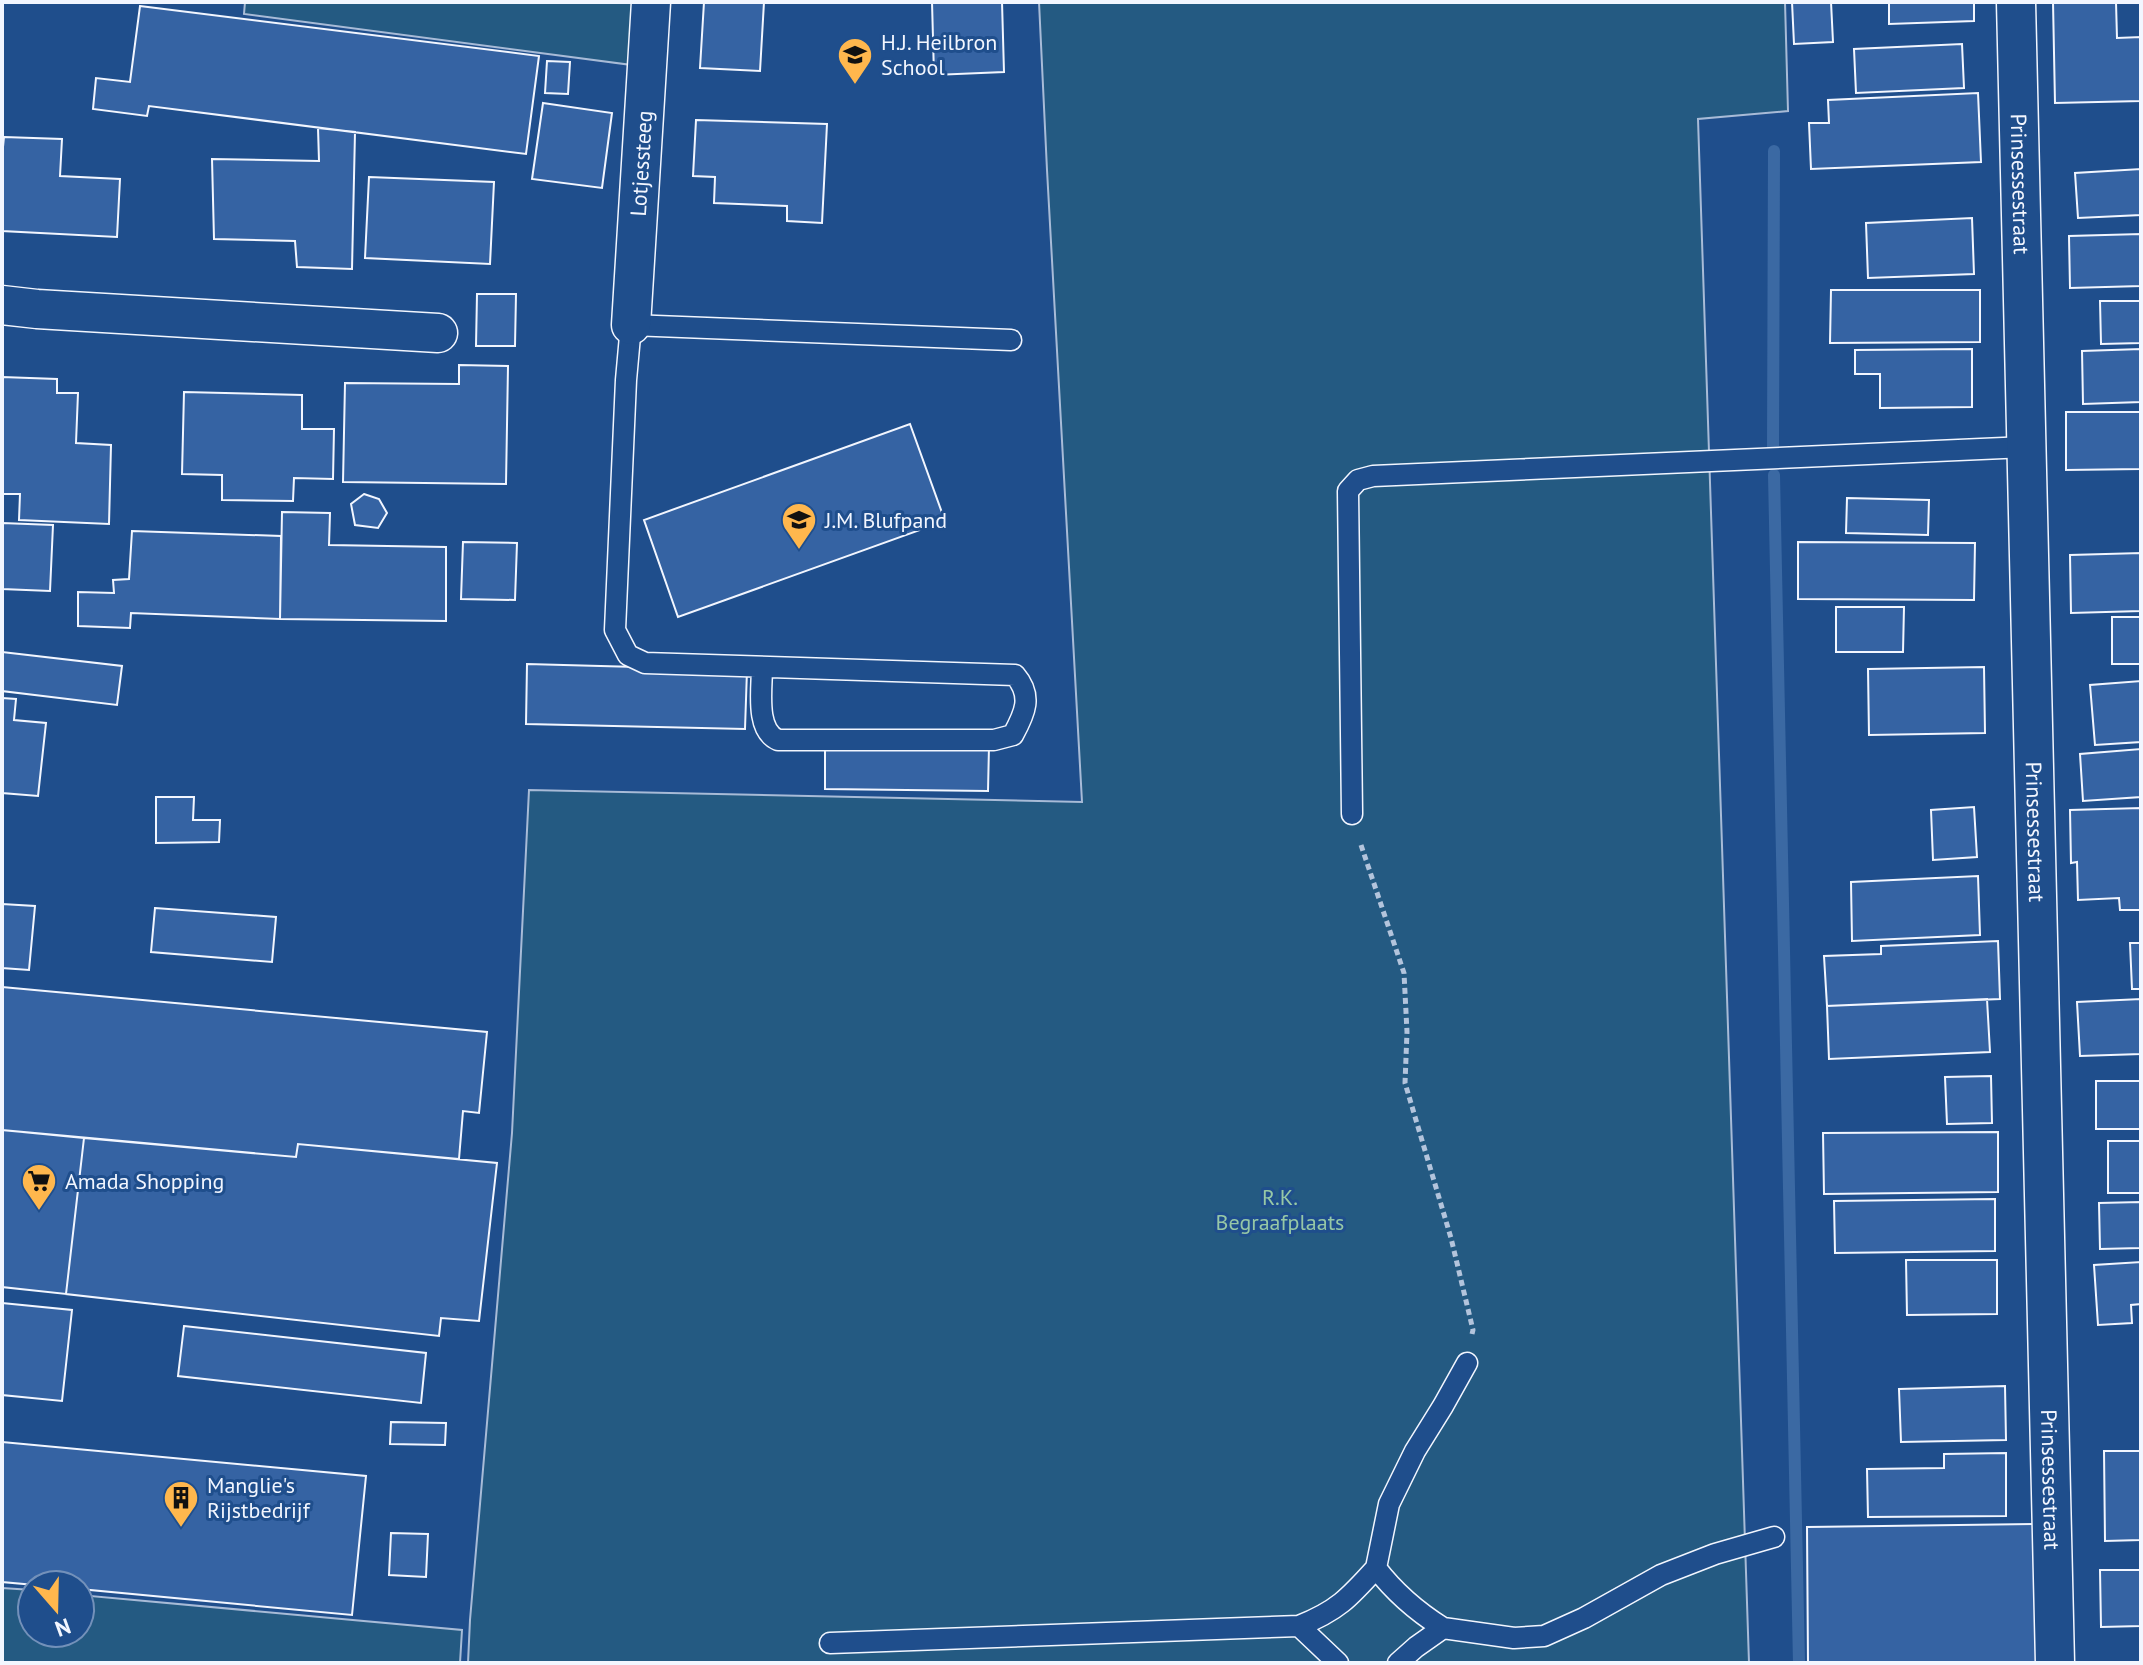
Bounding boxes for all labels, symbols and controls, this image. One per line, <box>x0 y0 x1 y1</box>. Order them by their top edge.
place label: H.J. Heilbron School <box>881 28 997 81</box>
school or university icon: H.J. Heilbron School <box>836 36 874 86</box>
street label: Lotjessteeg <box>624 110 658 217</box>
street label: Prinsessestraat <box>2005 113 2036 255</box>
school or university icon: J.M. Blufpand <box>780 501 818 551</box>
place label: J.M. Blufpand <box>824 506 947 534</box>
street label: Prinsessestraat <box>2020 761 2051 903</box>
supermarket icon: Amada Shopping <box>20 1162 58 1212</box>
place label: Amada Shopping <box>65 1167 224 1195</box>
park label: R.K. Begraafplaats <box>1216 1183 1344 1236</box>
street label: Prinsessestraat <box>2035 1409 2066 1551</box>
place label: Manglie's Rijstbedrijf <box>207 1471 311 1524</box>
building icon: Manglie's Rijstbedrijf <box>162 1479 200 1529</box>
north arrow <box>16 1569 96 1649</box>
text: N <box>51 1612 74 1643</box>

